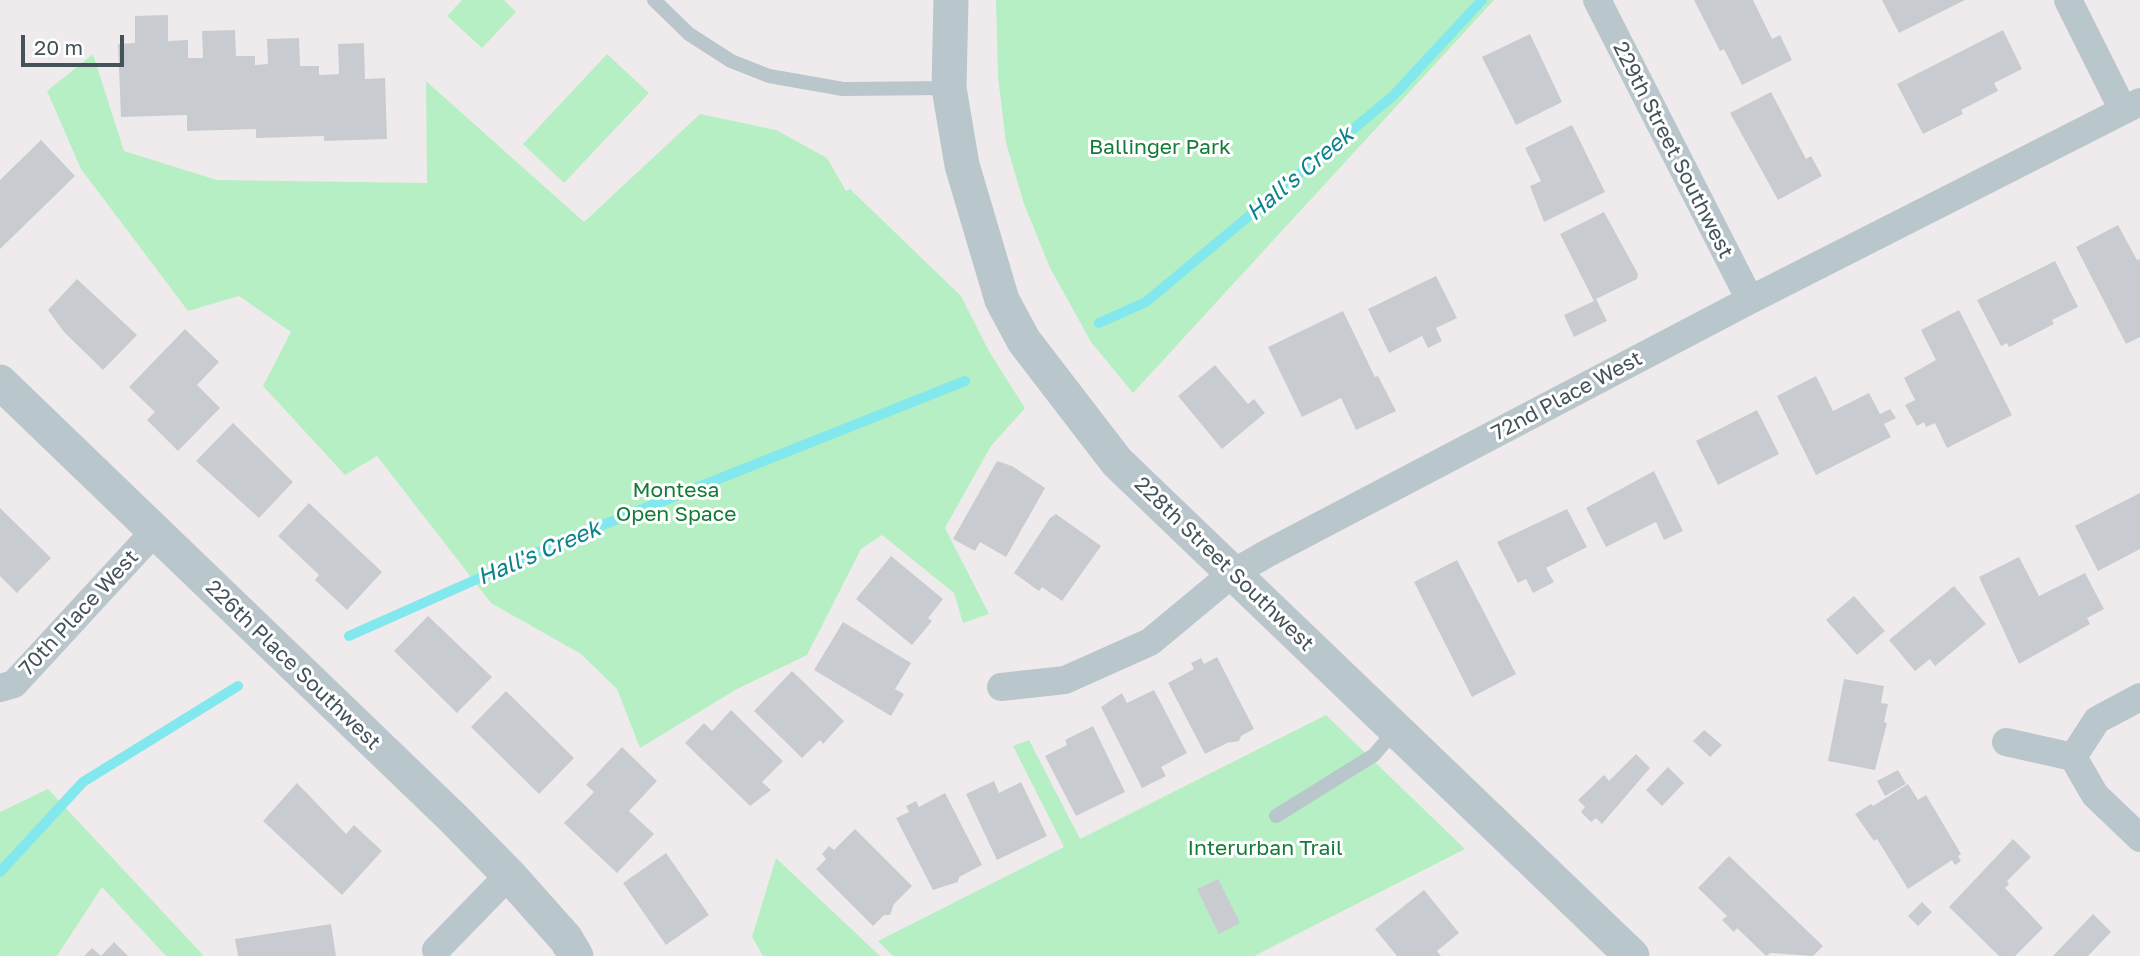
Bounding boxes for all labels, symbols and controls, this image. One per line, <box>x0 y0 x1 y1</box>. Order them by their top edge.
scale bar <box>24 21 128 65</box>
text: 20 m <box>34 34 83 60</box>
street label: 229th Street Southwest <box>1607 38 1739 262</box>
water label: Hall's Creek <box>1241 121 1359 227</box>
park label: Ballinger Park <box>1089 134 1231 160</box>
street label: 72nd Place West <box>1488 346 1646 446</box>
street label: 228th Street Southwest <box>1129 472 1319 656</box>
park label: Montesa Open Space <box>616 477 736 527</box>
water label: Hall's Creek <box>473 515 605 591</box>
street label: 70th Place West <box>14 545 144 681</box>
street label: 226th Place Southwest <box>200 575 386 755</box>
park label: Interurban Trail <box>1187 835 1343 861</box>

